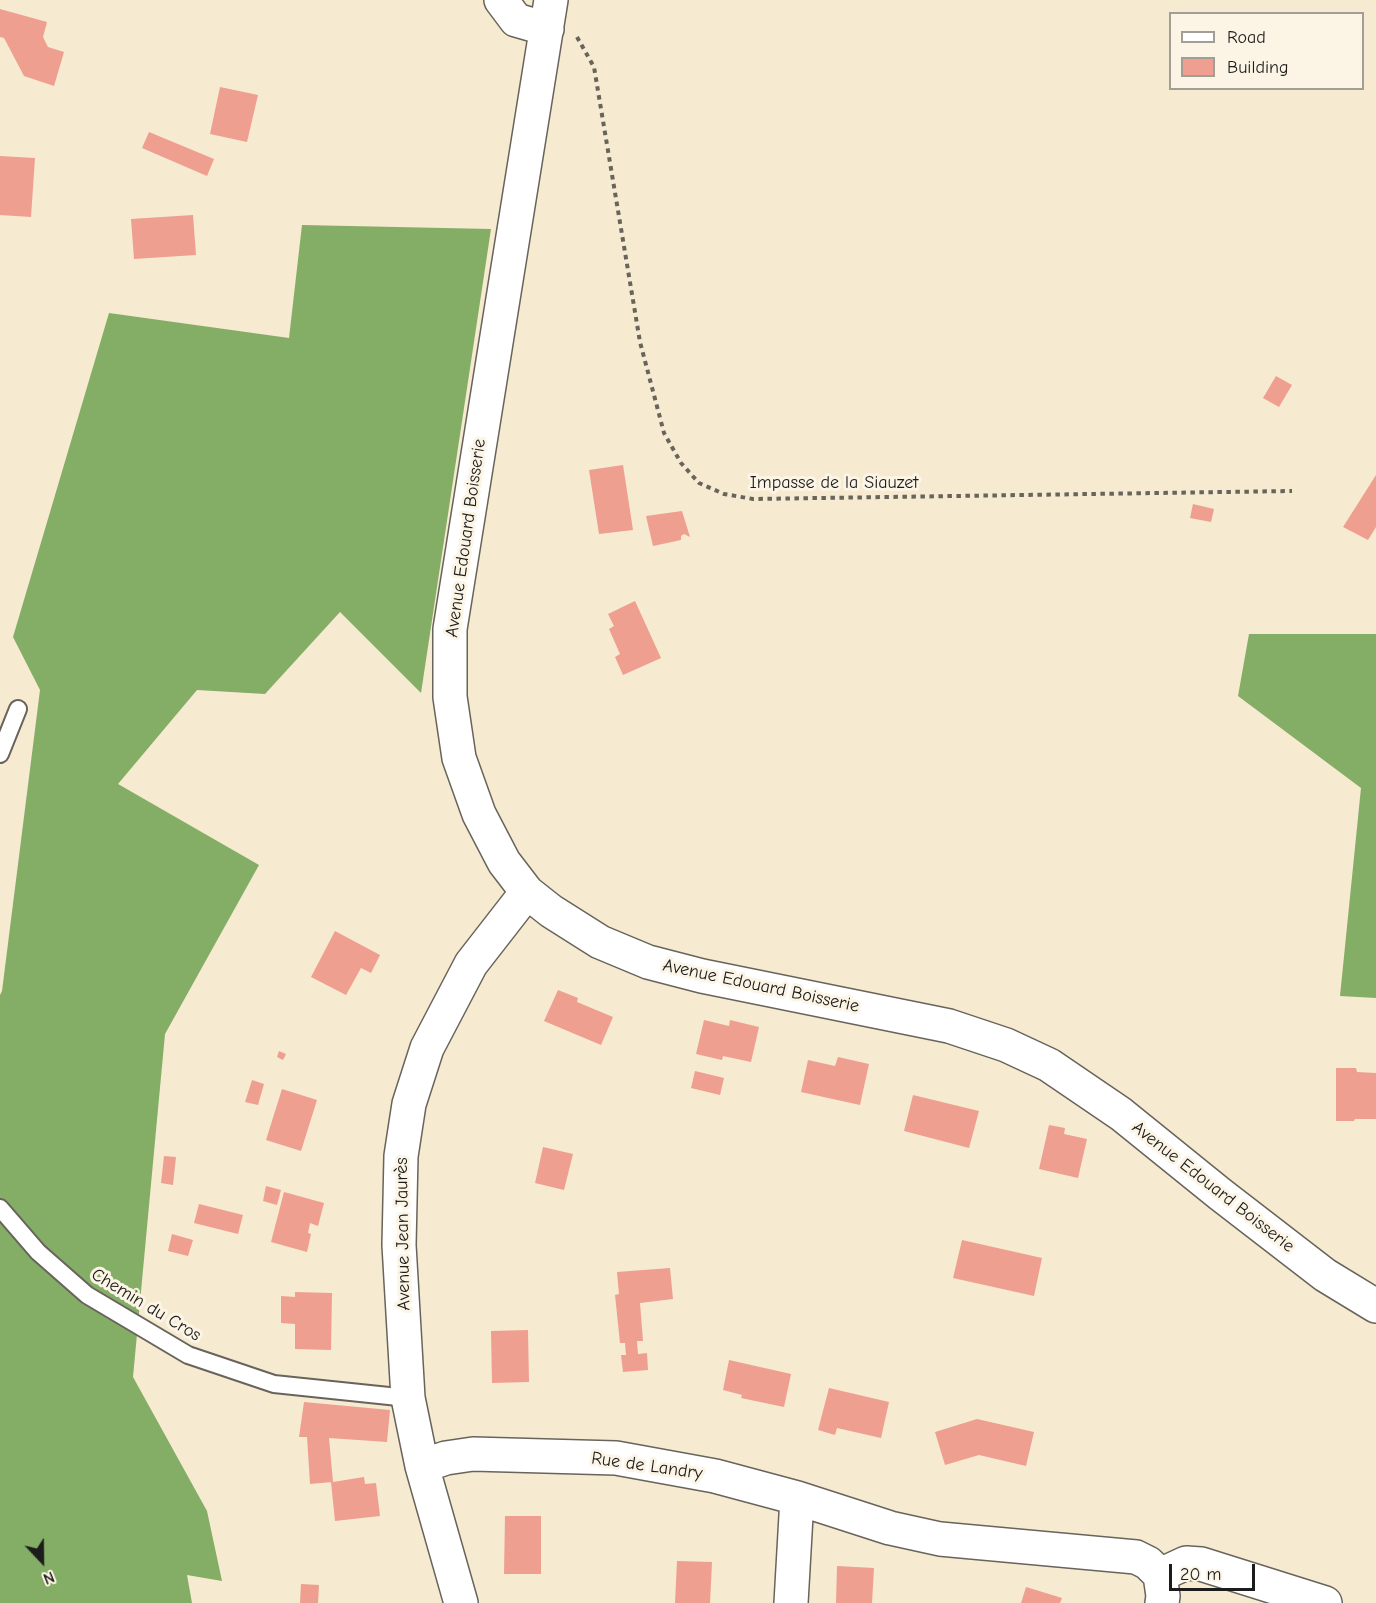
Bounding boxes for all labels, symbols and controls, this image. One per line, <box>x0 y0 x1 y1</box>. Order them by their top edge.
legend <box>1169 12 1364 90</box>
text: Road <box>1227 27 1266 48</box>
text: Building <box>1227 57 1289 78</box>
street label: Avenue Edouard Boisserie <box>441 437 491 639</box>
street label: Impasse de la Siauzet <box>750 472 918 494</box>
street label: Avenue Edouard Boisserie <box>661 955 861 1017</box>
street label: Avenue Edouard Boisserie <box>1127 1117 1299 1257</box>
street label: Avenue Jean Jaurès <box>391 1157 415 1311</box>
street label: Chemin du Cros <box>87 1264 205 1346</box>
street label: Rue de Landry <box>590 1447 704 1485</box>
north arrow <box>12 1531 72 1591</box>
scale bar <box>1172 1552 1258 1590</box>
text: 20 m <box>1180 1564 1221 1585</box>
text: N <box>41 1567 57 1588</box>

